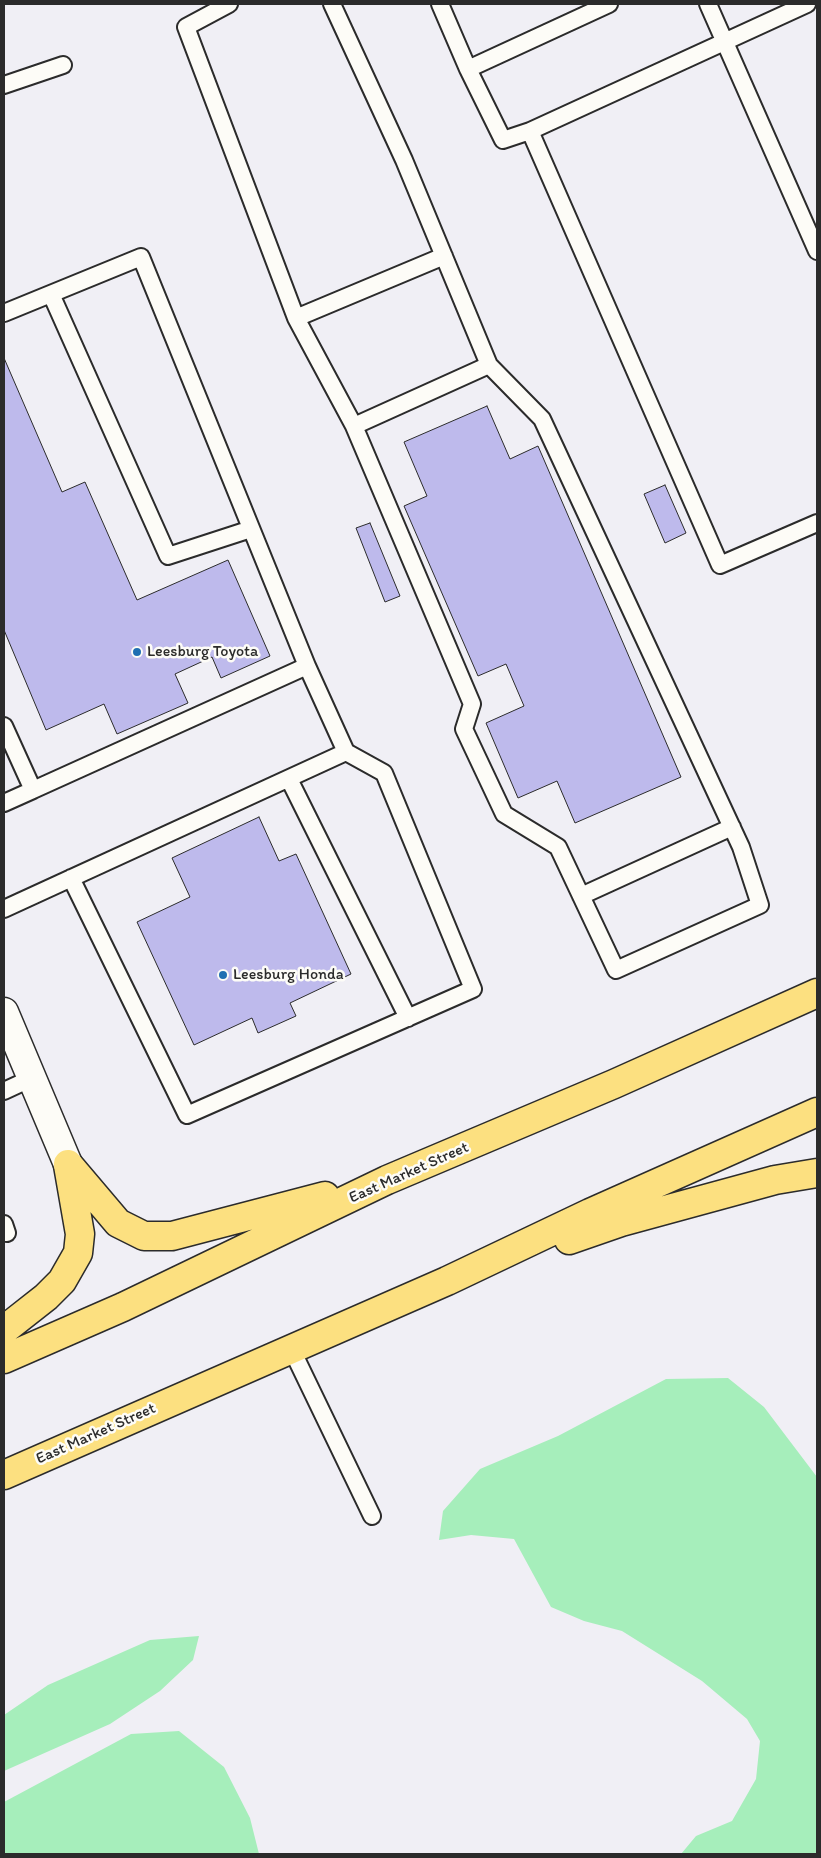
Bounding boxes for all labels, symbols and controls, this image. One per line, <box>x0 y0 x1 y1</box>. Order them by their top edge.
place label: Leesburg Toyota <box>147 642 258 662</box>
marker: Leesburg Toyota <box>131 646 143 658</box>
place label: Leesburg Honda <box>233 965 344 985</box>
marker: Leesburg Honda <box>217 969 229 981</box>
street label: East Market Street <box>346 1138 472 1208</box>
street label: East Market Street <box>33 1399 159 1469</box>

